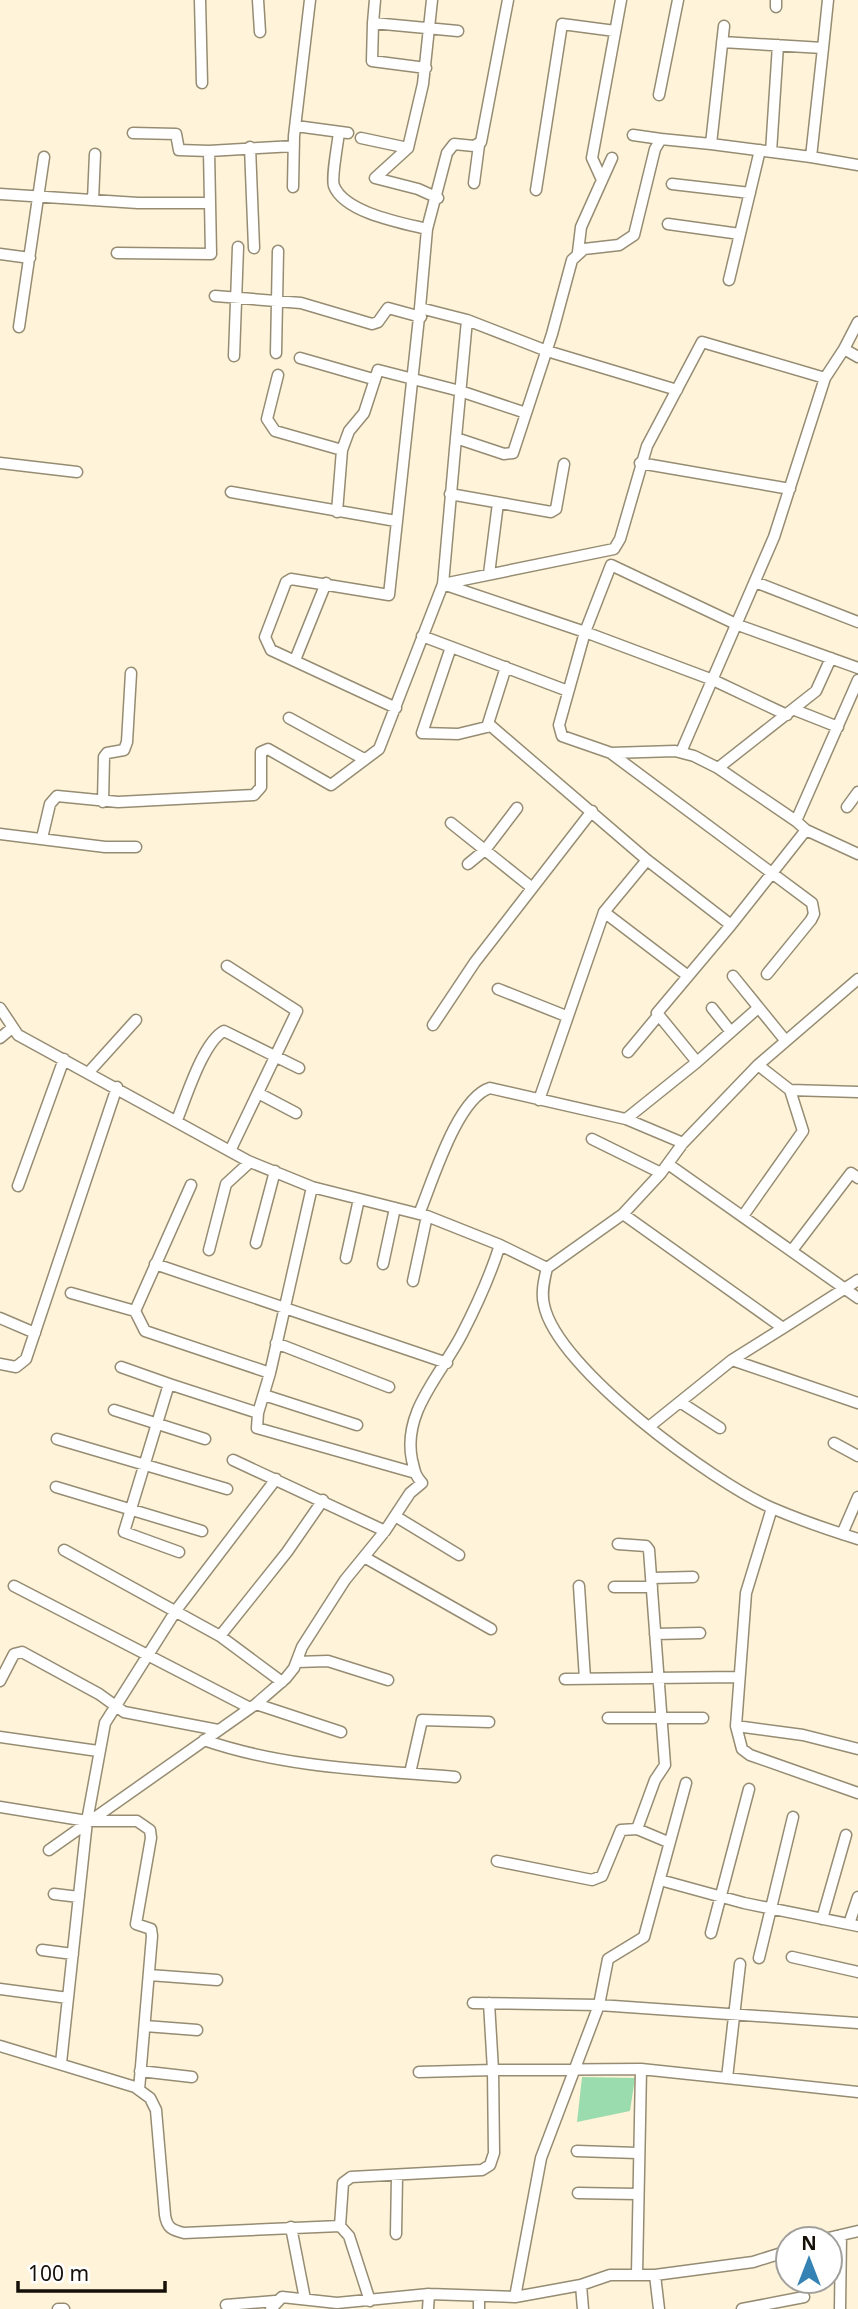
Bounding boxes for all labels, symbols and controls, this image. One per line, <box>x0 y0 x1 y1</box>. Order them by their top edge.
north arrow <box>774 2225 844 2295</box>
text: N <box>801 2230 817 2256</box>
scale bar <box>18 2250 164 2294</box>
text: 100 m <box>28 2259 89 2287</box>

